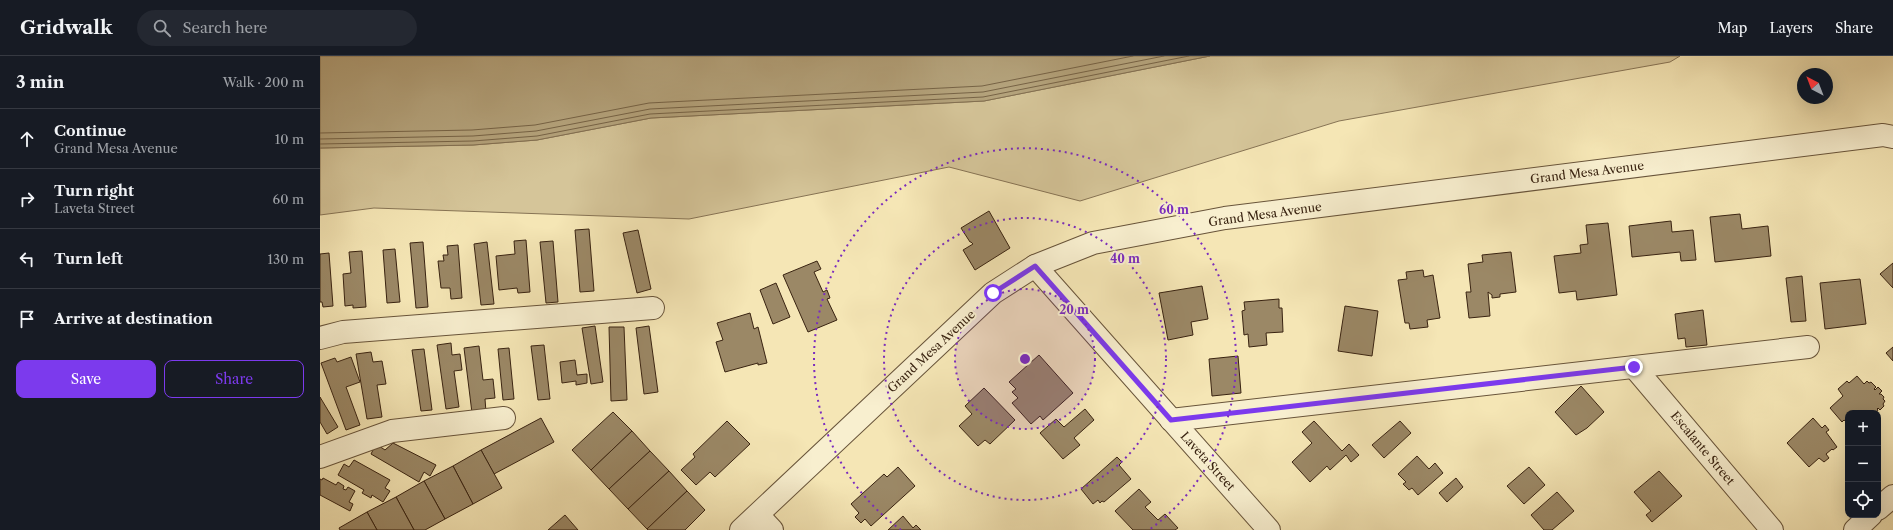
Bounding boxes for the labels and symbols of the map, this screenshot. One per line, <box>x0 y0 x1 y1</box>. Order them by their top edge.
north arrow <box>1797 68 1833 104</box>
street label: Grand Mesa Avenue <box>1529 158 1645 186</box>
street label: Grand Mesa Avenue <box>1207 199 1323 229</box>
text: 60 m <box>1159 202 1189 217</box>
text: 40 m <box>1110 251 1140 266</box>
route start <box>984 284 1002 302</box>
text: 20 m <box>1059 302 1089 317</box>
street label: Grand Mesa Avenue <box>884 306 978 395</box>
centre of rings <box>1018 352 1032 366</box>
route end <box>1625 358 1643 376</box>
street label: Escalante Street <box>1668 408 1739 489</box>
street label: Laveta Street <box>1178 428 1239 494</box>

